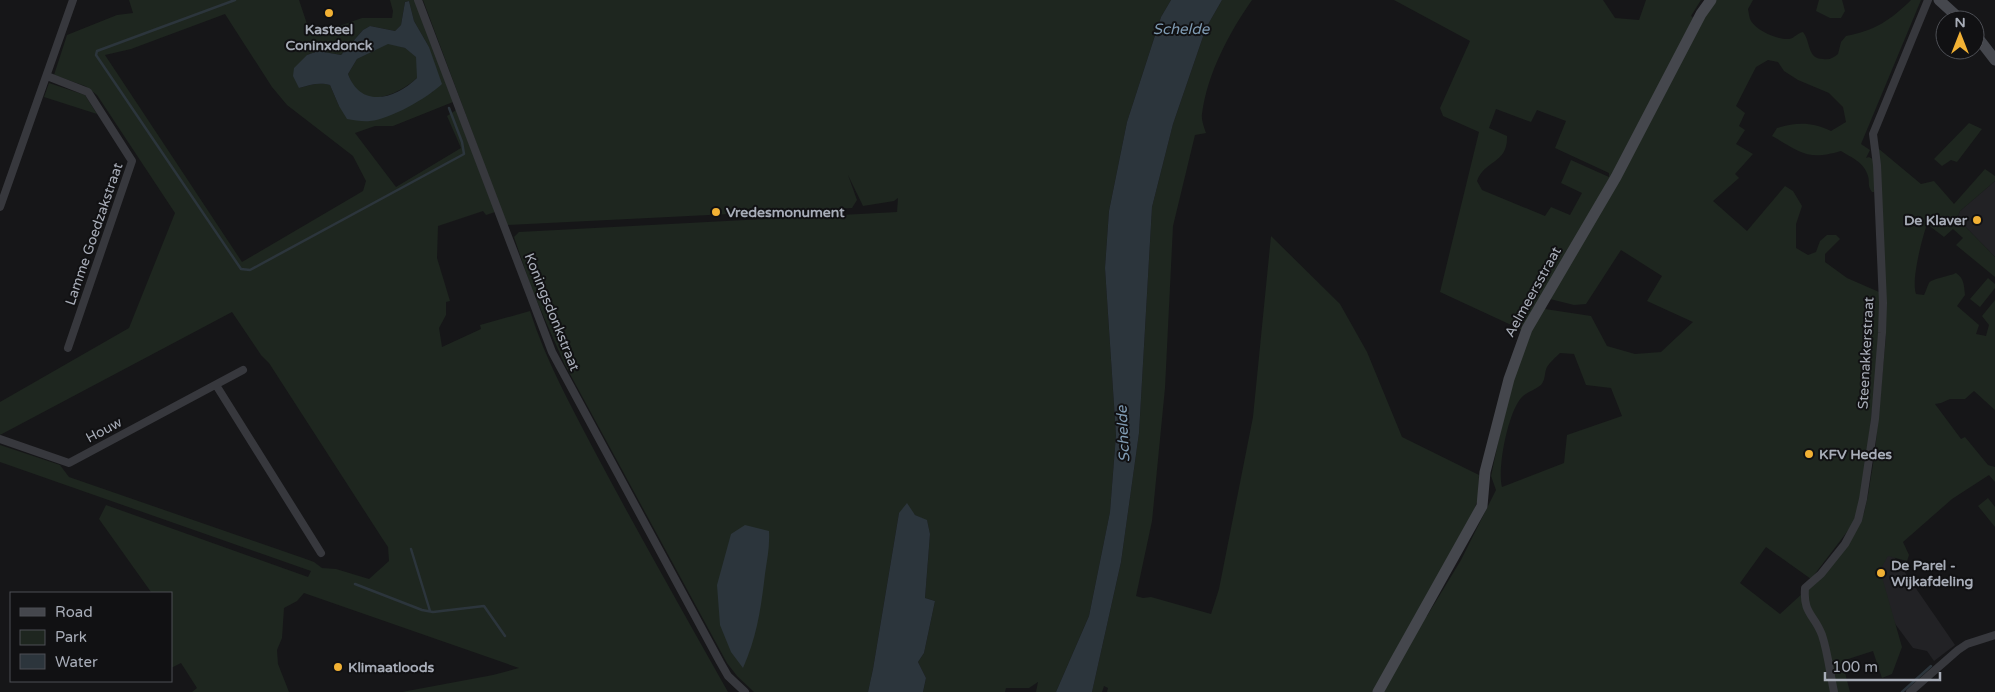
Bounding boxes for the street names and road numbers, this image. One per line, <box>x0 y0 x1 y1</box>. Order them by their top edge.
street label: Lamme Goedzakstraat <box>62 160 127 308</box>
street label: Aelmeersstraat <box>1501 243 1565 340</box>
street label: Koningsdonkstraat <box>521 251 584 374</box>
street label: Steenakkerstraat <box>1855 296 1877 410</box>
street label: Houw <box>83 413 125 447</box>

